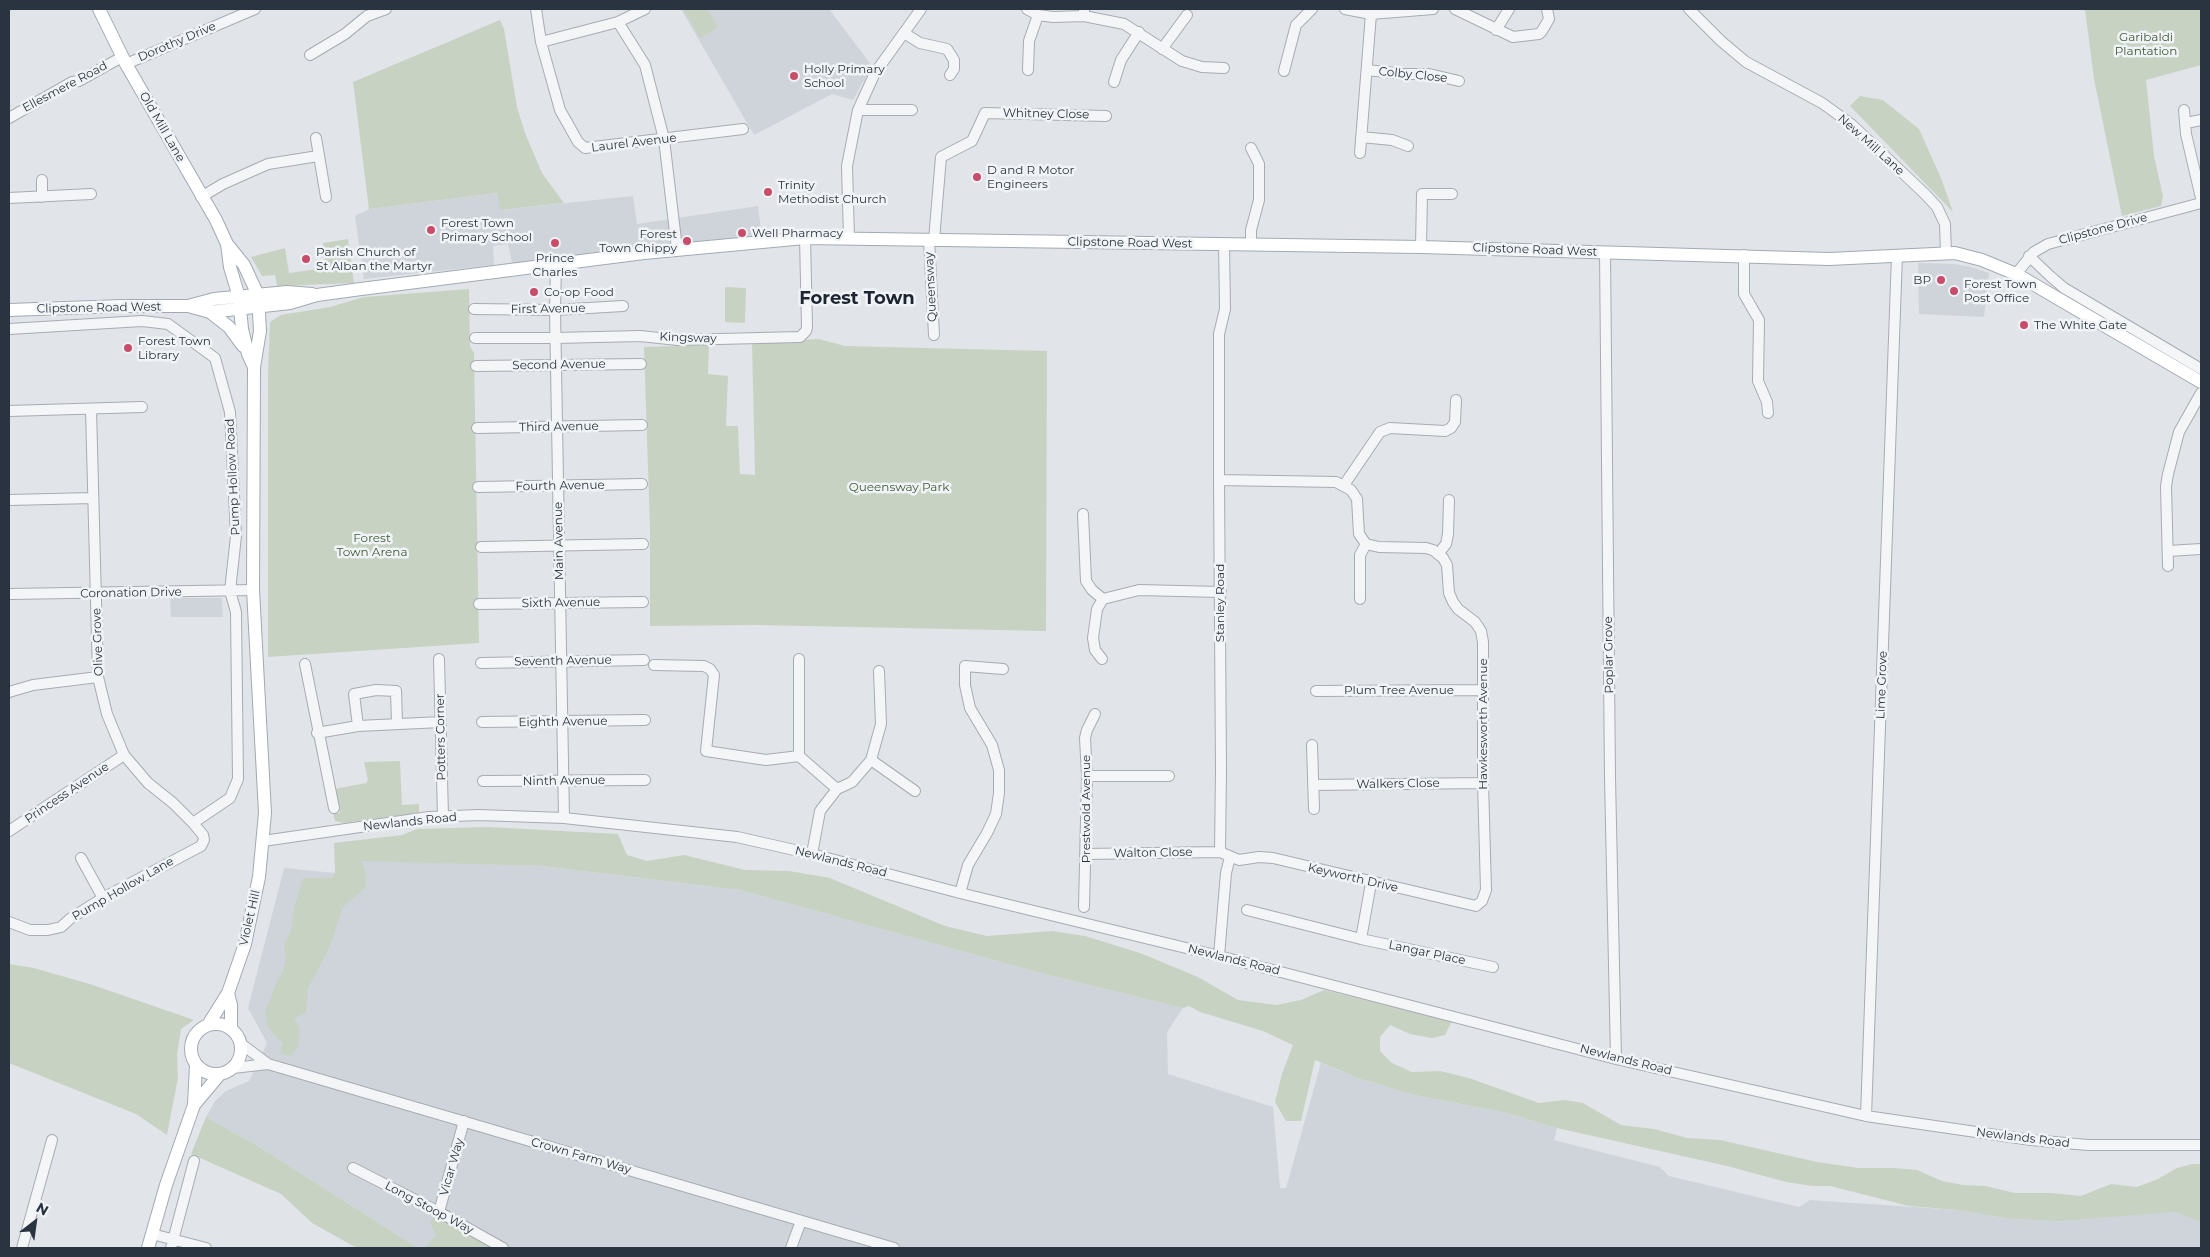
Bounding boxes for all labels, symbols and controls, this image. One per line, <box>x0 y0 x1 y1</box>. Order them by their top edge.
street label: Dorothy Drive <box>136 19 218 65</box>
park label: Garibaldi Plantation <box>2115 30 2177 58</box>
street label: Ellesmere Road <box>20 59 110 115</box>
place label: Holly Primary School <box>804 62 885 90</box>
street label: Colby Close <box>1378 64 1448 86</box>
marker: Holly Primary School <box>788 70 800 82</box>
street label: Old Mill Lane <box>136 89 188 165</box>
street label: Whitney Close <box>1003 106 1089 122</box>
street label: New Mill Lane <box>1835 111 1907 179</box>
street label: Laurel Avenue <box>591 131 677 155</box>
place label: D and R Motor Engineers <box>987 163 1074 191</box>
marker: D and R Motor Engineers <box>971 171 983 183</box>
place label: Trinity Methodist Church <box>778 178 887 206</box>
marker: Trinity Methodist Church <box>762 186 774 198</box>
street label: Clipstone Drive <box>2057 210 2149 248</box>
place label: Forest Town Primary School <box>441 216 532 244</box>
marker: Forest Town Primary School <box>425 224 437 236</box>
place label: Well Pharmacy <box>752 226 843 240</box>
place label: Forest Town Chippy <box>599 227 677 255</box>
marker: Well Pharmacy <box>736 227 748 239</box>
marker: Forest Town Chippy <box>681 235 693 247</box>
street label: Clipstone Road West <box>1067 235 1193 251</box>
marker: Prince Charles <box>549 237 561 249</box>
street label: Clipstone Road West <box>1472 241 1598 259</box>
place label: Parish Church of St Alban the Martyr <box>316 245 432 273</box>
place label: Prince Charles <box>533 251 577 279</box>
street label: Queensway <box>922 252 940 322</box>
marker: Parish Church of St Alban the Martyr <box>300 253 312 265</box>
place label: BP <box>1913 273 1931 287</box>
marker: BP <box>1935 274 1947 286</box>
place label: Forest Town Post Office <box>1964 277 2037 305</box>
place label: Co-op Food <box>544 285 614 299</box>
marker: Forest Town Post Office <box>1948 285 1960 297</box>
marker: Co-op Food <box>528 286 540 298</box>
district label: Forest Town <box>799 288 915 310</box>
street label: Clipstone Road West <box>36 300 162 316</box>
street label: First Avenue <box>510 301 586 317</box>
place label: The White Gate <box>2034 318 2127 332</box>
marker: The White Gate <box>2018 319 2030 331</box>
street label: Kingsway <box>659 330 717 346</box>
place label: Forest Town Library <box>138 334 211 362</box>
marker: Forest Town Library <box>122 342 134 354</box>
street label: Second Avenue <box>512 357 606 373</box>
street label: Pump Hollow Road <box>223 418 243 536</box>
street label: Third Avenue <box>519 419 599 435</box>
street label: Fourth Avenue <box>515 478 605 494</box>
park label: Queensway Park <box>849 480 949 494</box>
street label: Main Avenue <box>551 502 567 580</box>
park label: Forest Town Arena <box>336 531 408 559</box>
street label: Stanley Road <box>1213 564 1227 642</box>
street label: Coronation Drive <box>80 585 182 601</box>
street label: Sixth Avenue <box>522 595 600 611</box>
street label: Olive Grove <box>90 608 106 676</box>
street label: Poplar Grove <box>1601 616 1617 694</box>
street label: Lime Grove <box>1874 651 1890 719</box>
street label: Seventh Avenue <box>514 653 612 669</box>
street label: Hawkesworth Avenue <box>1476 658 1490 790</box>
street label: Plum Tree Avenue <box>1344 683 1454 697</box>
street label: Potters Corner <box>433 693 449 781</box>
street label: Eighth Avenue <box>518 714 608 730</box>
street label: Prestwold Avenue <box>1079 755 1093 863</box>
street label: Princess Avenue <box>22 760 112 826</box>
street label: Ninth Avenue <box>523 773 605 789</box>
street label: Walkers Close <box>1356 776 1440 792</box>
street label: Newlands Road <box>362 810 458 834</box>
street label: Newlands Road <box>793 844 889 880</box>
street label: Walton Close <box>1114 845 1192 861</box>
street label: Pump Hollow Lane <box>70 854 176 924</box>
street label: Keyworth Drive <box>1306 861 1400 895</box>
street label: Violet Hill <box>237 889 263 947</box>
street label: Langar Place <box>1387 938 1467 968</box>
street label: Newlands Road <box>1186 942 1282 978</box>
street label: Newlands Road <box>1578 1042 1674 1078</box>
street label: Newlands Road <box>1975 1125 2071 1151</box>
street label: Crown Farm Way <box>529 1135 633 1177</box>
street label: Vicar Way <box>437 1137 467 1197</box>
street label: Long Stoop Way <box>382 1179 476 1237</box>
north arrow <box>10 1197 60 1247</box>
text: N <box>33 1198 52 1220</box>

